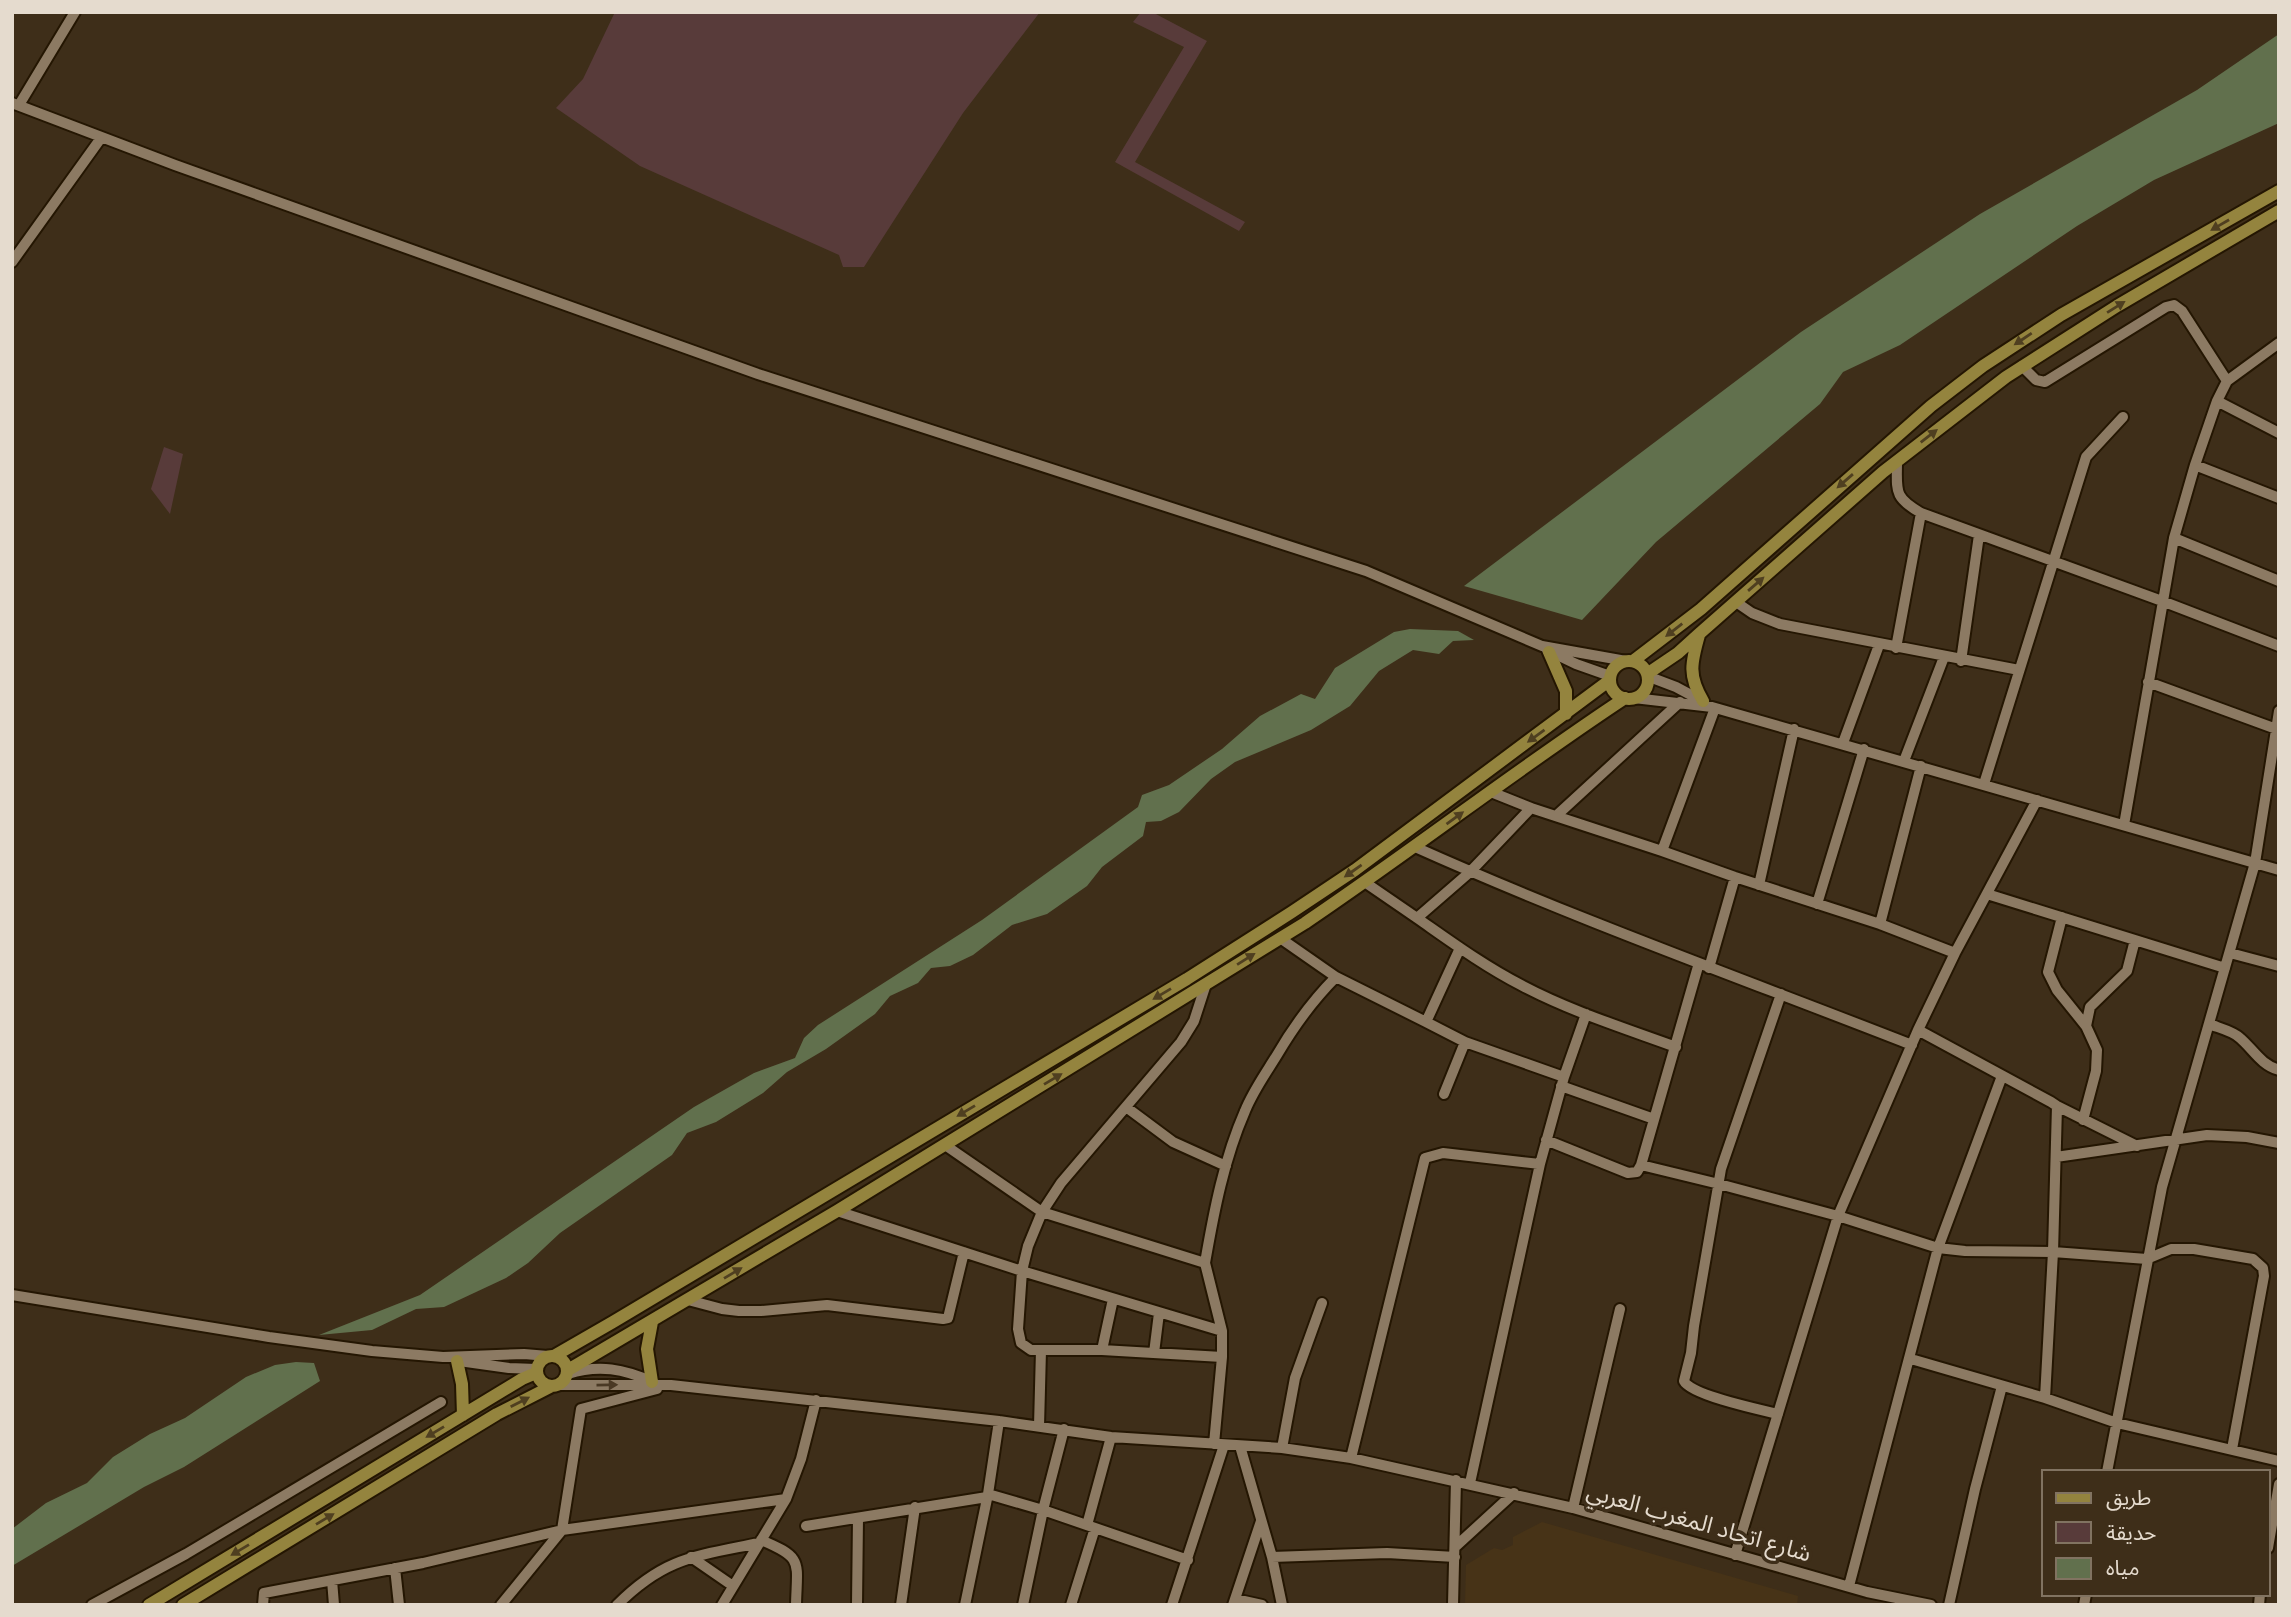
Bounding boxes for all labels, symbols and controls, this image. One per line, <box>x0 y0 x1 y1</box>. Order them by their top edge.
one-way arrow <box>2210 218 2229 231</box>
one-way arrow <box>2106 301 2126 314</box>
one-way arrow <box>2013 332 2033 345</box>
one-way arrow <box>1920 430 1938 444</box>
one-way arrow <box>1837 473 1854 488</box>
one-way arrow <box>1747 576 1765 592</box>
one-way arrow <box>1665 622 1683 637</box>
one-way arrow <box>1527 729 1545 743</box>
one-way arrow <box>1446 811 1464 825</box>
one-way arrow <box>1344 864 1362 878</box>
one-way arrow <box>1237 953 1256 966</box>
one-way arrow <box>1152 988 1171 1000</box>
one-way arrow <box>1043 1073 1062 1085</box>
one-way arrow <box>957 1104 976 1117</box>
one-way arrow <box>723 1267 742 1279</box>
one-way arrow <box>596 1379 618 1390</box>
one-way arrow <box>511 1396 531 1408</box>
one-way arrow <box>426 1426 445 1438</box>
legend <box>2042 1470 2270 1596</box>
street label: شارع اتحاد المغرب العربي <box>1583 1477 1814 1571</box>
text: طريق <box>2106 1486 2151 1511</box>
one-way arrow <box>316 1512 335 1525</box>
text: حديقة <box>2106 1521 2156 1544</box>
one-way arrow <box>231 1544 250 1556</box>
text: مياه <box>2106 1556 2139 1579</box>

